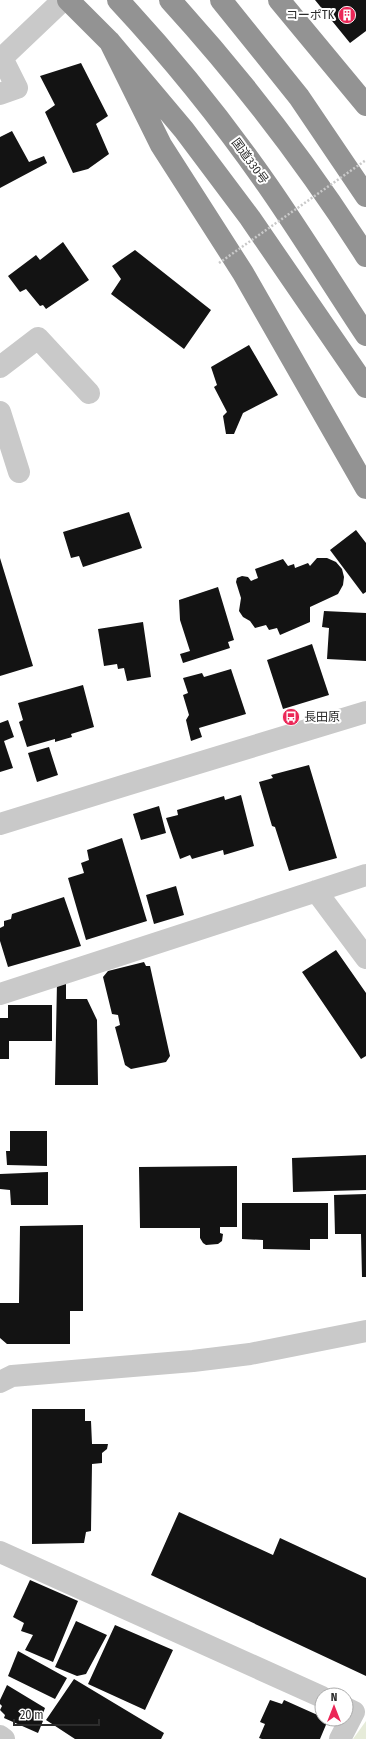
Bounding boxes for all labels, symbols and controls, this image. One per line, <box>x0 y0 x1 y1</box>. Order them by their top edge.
building icon: コーポTK <box>337 5 357 25</box>
place label: コーポTK <box>286 8 335 22</box>
street label: 国道330号 <box>229 135 271 187</box>
bus stop icon: 長田原 <box>281 707 301 727</box>
place label: 長田原 <box>304 710 340 724</box>
north arrow <box>314 1687 354 1727</box>
text: N <box>331 1691 337 1704</box>
scale bar <box>14 1701 99 1727</box>
text: 20 m <box>20 1708 44 1722</box>

